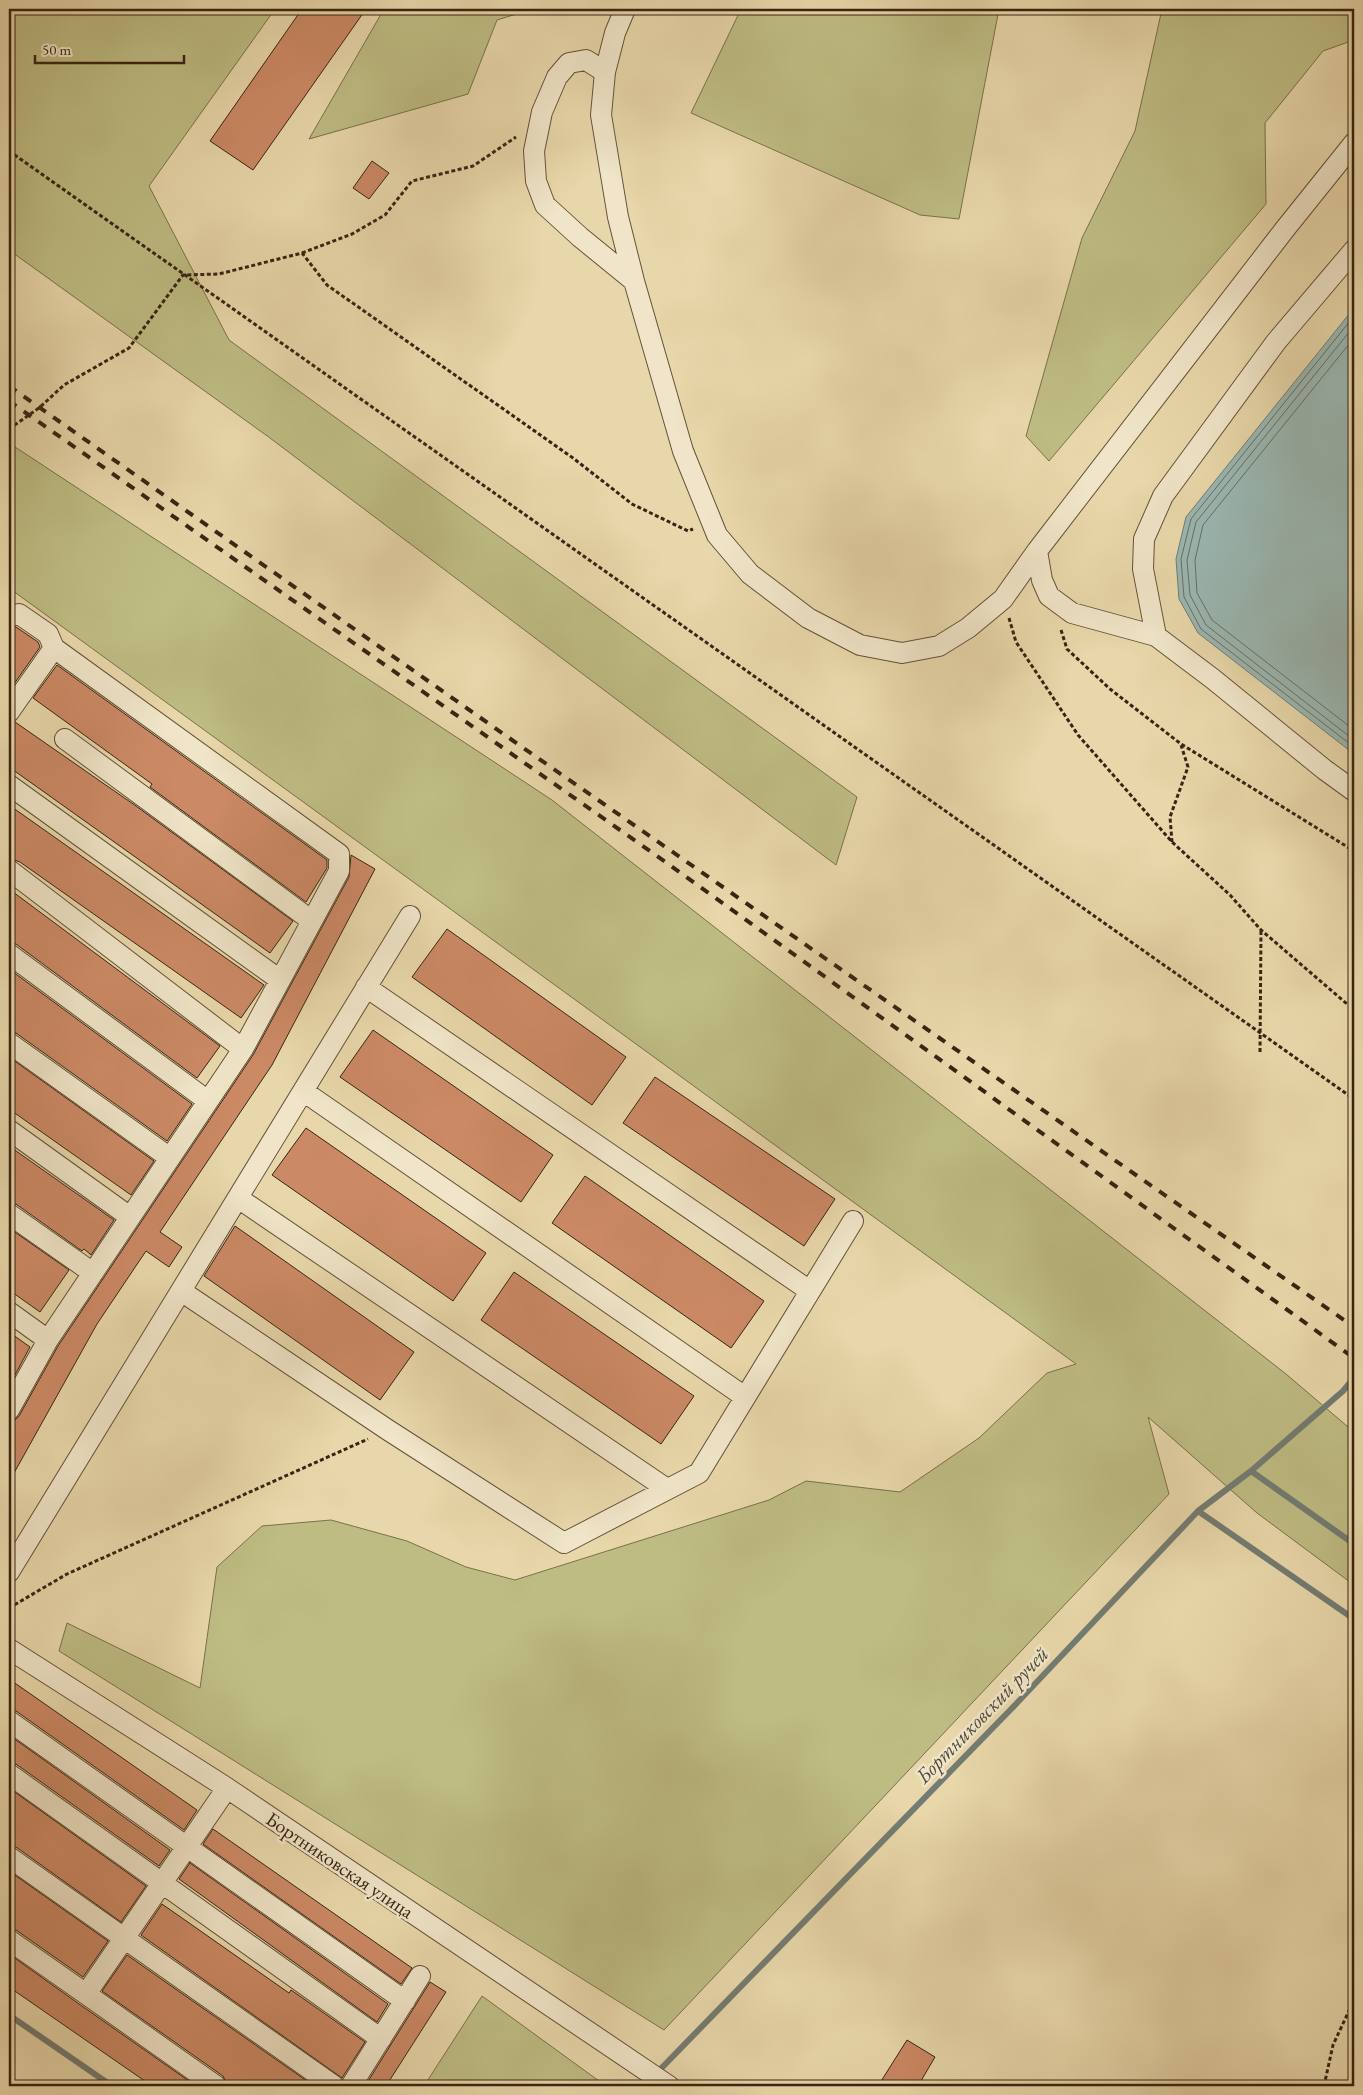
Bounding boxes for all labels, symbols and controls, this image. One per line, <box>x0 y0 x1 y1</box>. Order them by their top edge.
scale bar <box>35 32 184 64</box>
text: 50 m <box>42 40 71 59</box>
water label: Бортниковский ручей <box>909 1640 1054 1790</box>
street label: Бортниковская улица <box>261 1806 419 1924</box>

